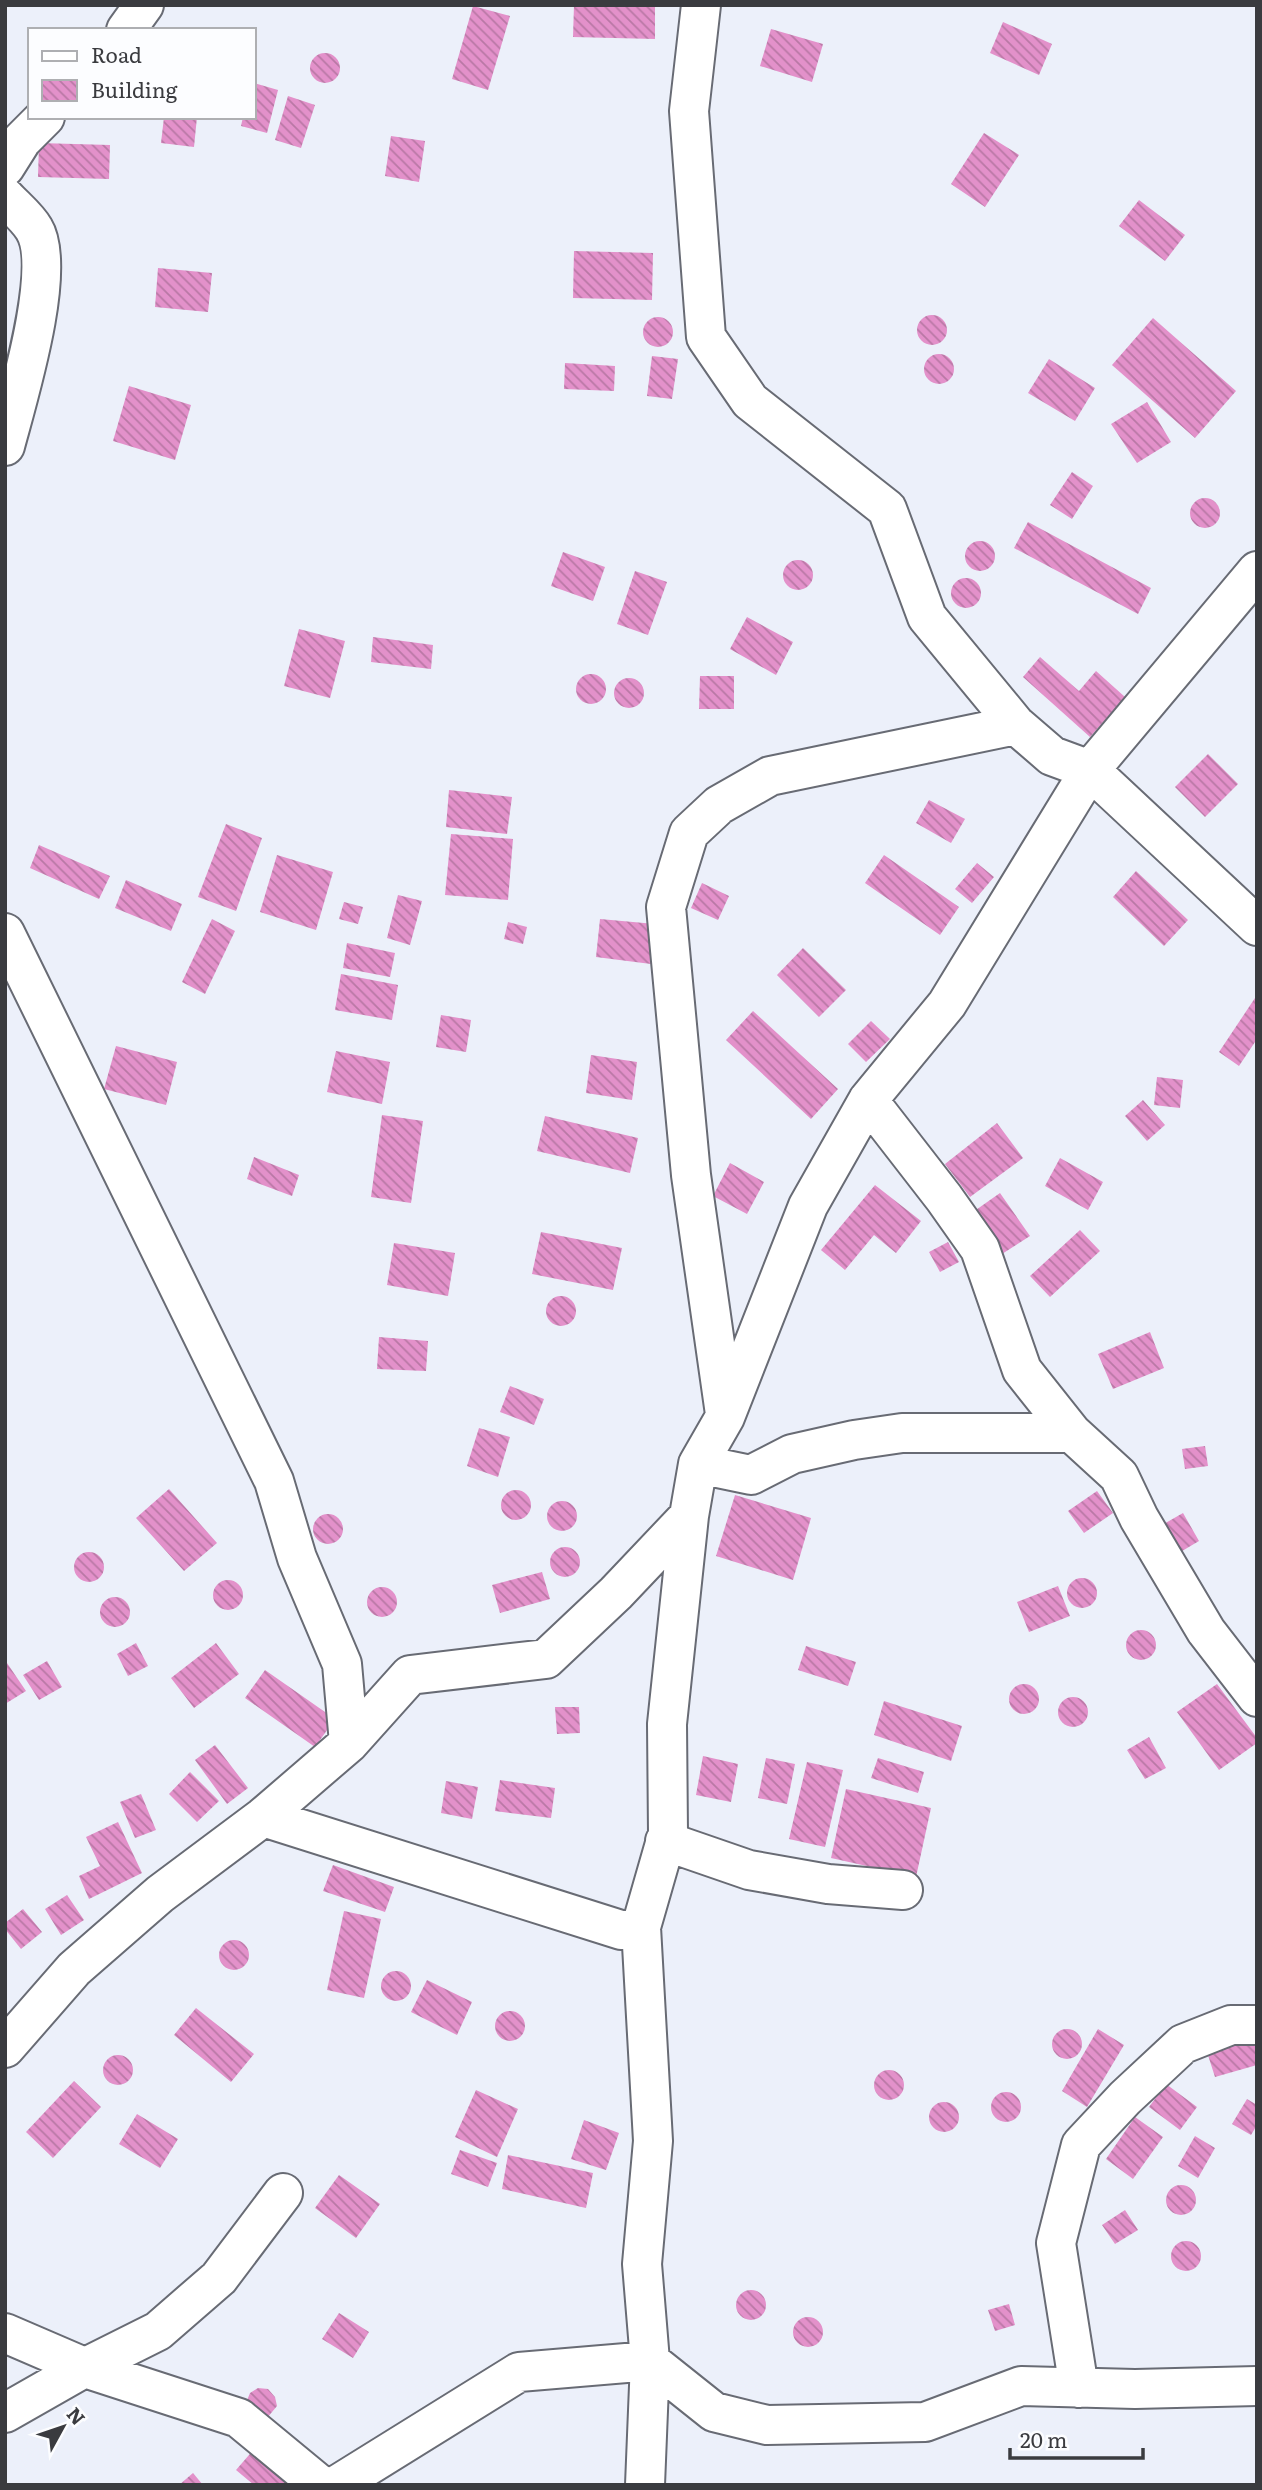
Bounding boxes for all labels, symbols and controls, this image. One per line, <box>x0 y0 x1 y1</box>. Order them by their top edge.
legend <box>28 28 256 119</box>
text: Road <box>91 38 142 69</box>
text: Building <box>91 73 178 104</box>
north arrow <box>28 2392 98 2462</box>
text: N <box>61 2400 93 2431</box>
scale bar <box>1010 2416 1143 2460</box>
text: 20 m <box>1020 2423 1067 2454</box>

